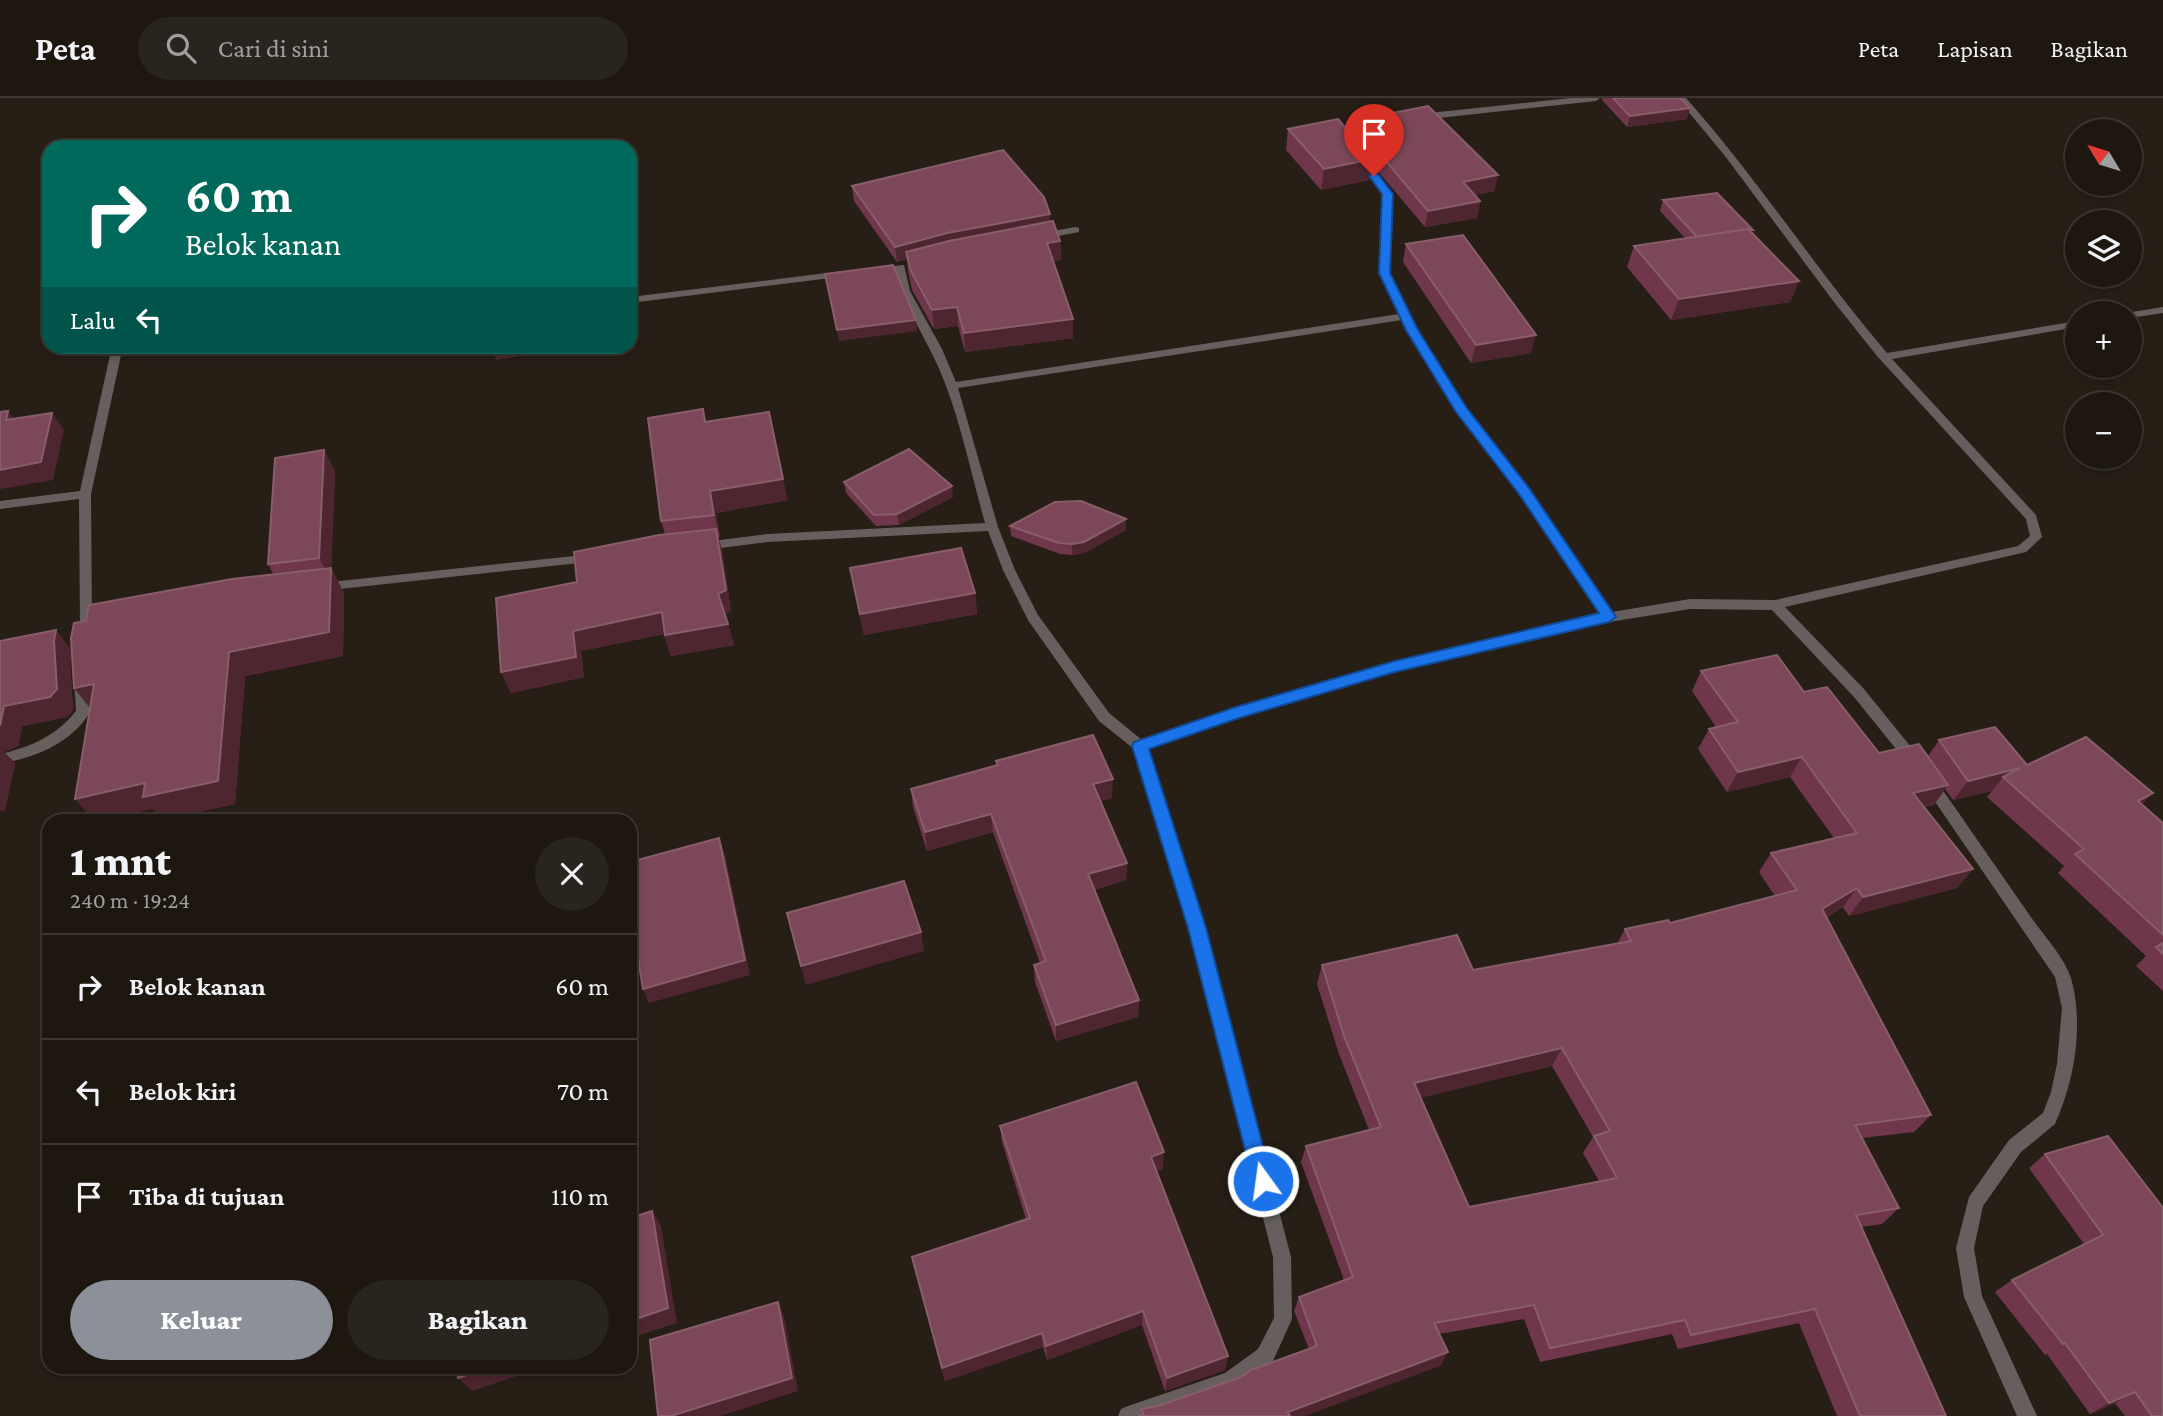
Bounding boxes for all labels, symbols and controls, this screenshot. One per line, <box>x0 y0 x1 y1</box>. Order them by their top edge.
search box <box>138 17 628 80</box>
icon: search <box>162 29 200 67</box>
text: Peta <box>35 30 96 67</box>
text: Cari di sini <box>218 34 329 63</box>
text: Peta <box>1858 35 1899 62</box>
text: Lapisan <box>1937 35 2013 62</box>
text: Bagikan <box>2051 35 2128 62</box>
pin <box>1344 104 1404 176</box>
icon: arrive <box>1355 115 1393 153</box>
north arrow <box>2065 119 2142 196</box>
map controls <box>2065 119 2142 469</box>
icon: right <box>70 168 161 259</box>
text: 60 m <box>185 168 292 223</box>
button: layers <box>2065 210 2142 287</box>
text: Belok kanan <box>185 226 341 262</box>
icon: left <box>130 301 168 339</box>
button: + <box>2065 301 2142 378</box>
text: Lalu <box>70 306 116 335</box>
button: − <box>2065 392 2142 469</box>
text: 1 mnt <box>70 837 171 884</box>
button: close <box>535 837 609 911</box>
text: 240 m · 19:24 <box>70 887 190 913</box>
icon: right <box>70 968 108 1006</box>
text: Belok kanan <box>129 972 266 1001</box>
text: 60 m <box>555 972 609 1001</box>
icon: left <box>70 1073 108 1111</box>
text: Belok kiri <box>129 1077 236 1106</box>
text: 70 m <box>557 1077 609 1106</box>
position arrow <box>1226 1144 1300 1218</box>
icon: arrive <box>70 1178 108 1216</box>
text: Tiba di tujuan <box>129 1182 284 1211</box>
text: 110 m <box>551 1182 609 1211</box>
button: Keluar <box>70 1280 333 1360</box>
button: Bagikan <box>347 1280 609 1360</box>

